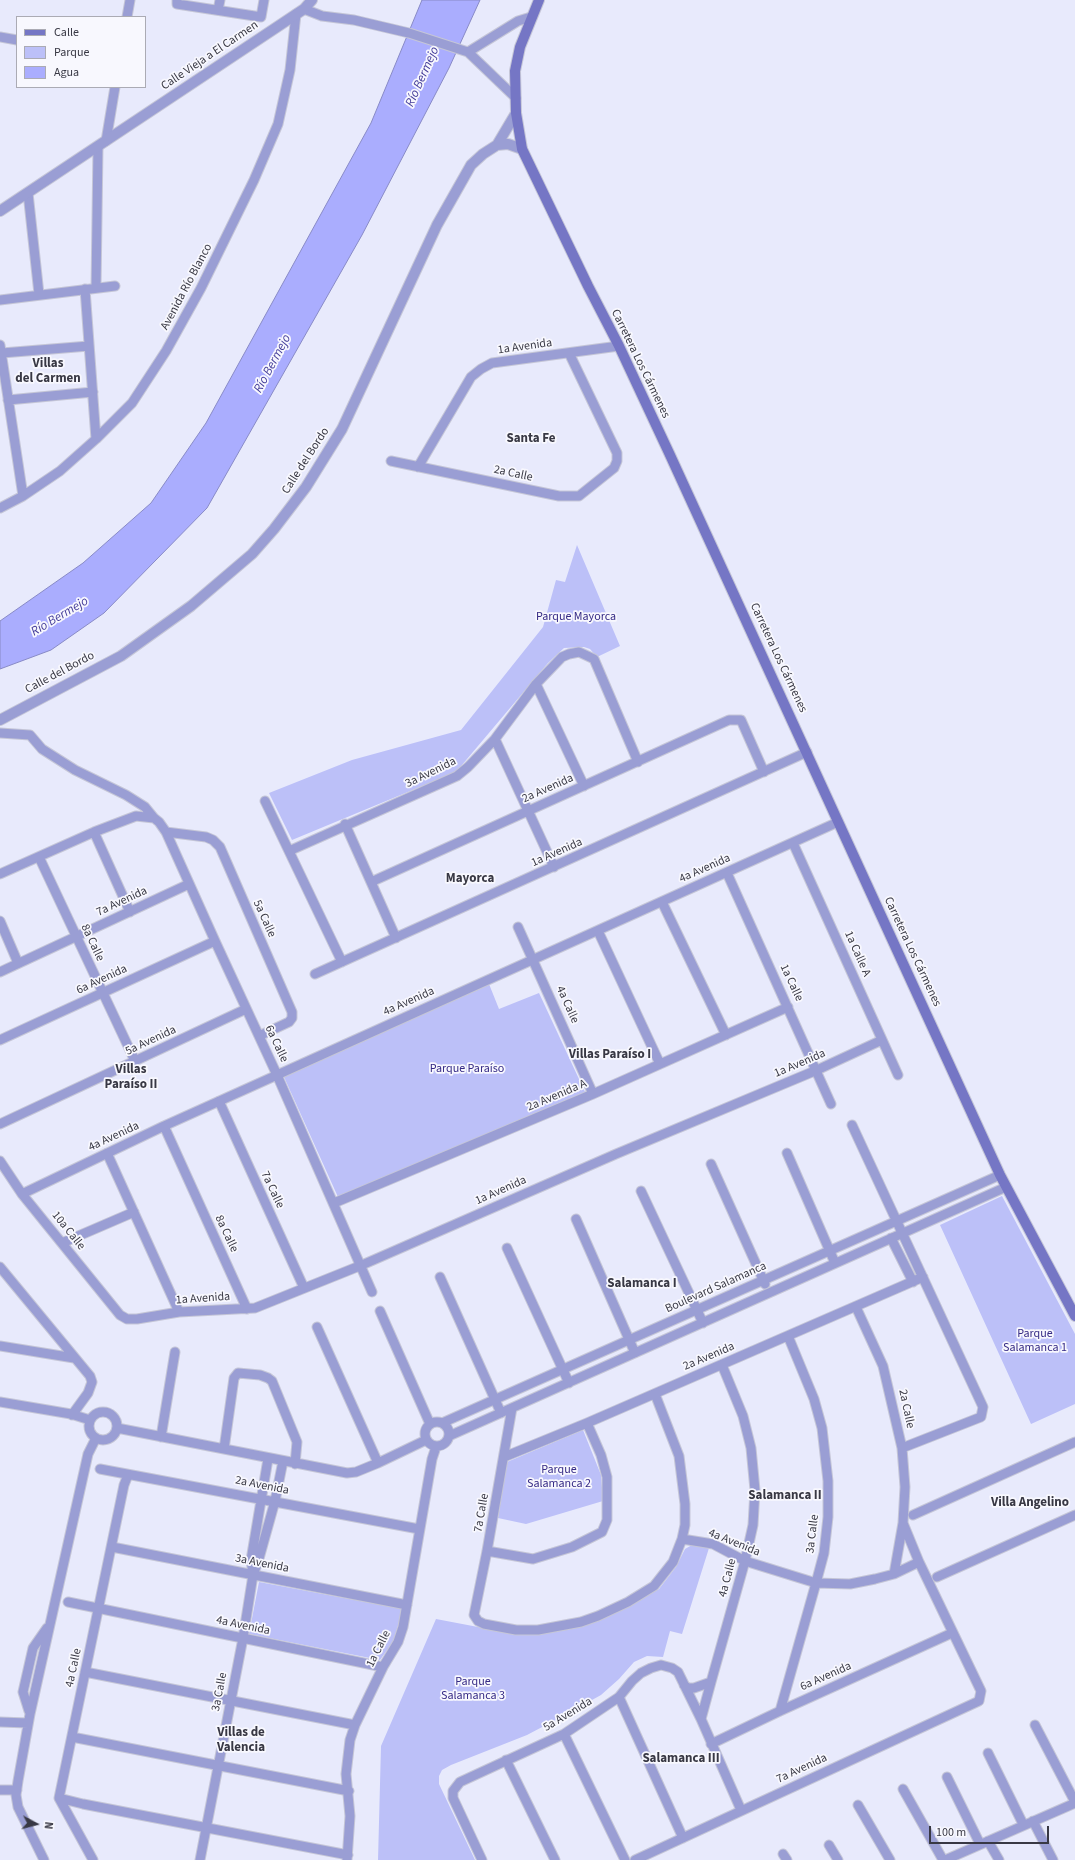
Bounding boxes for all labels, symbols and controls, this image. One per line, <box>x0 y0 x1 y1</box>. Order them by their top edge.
legend <box>16 16 146 88</box>
street label: Calle Vieja a El Carmen <box>159 18 261 94</box>
text: Calle <box>54 24 79 41</box>
text: Parque <box>54 44 90 61</box>
water label: Río Bermejo <box>403 45 443 109</box>
text: Agua <box>54 64 79 81</box>
street label: Avenida Río Blanco <box>158 241 216 333</box>
street label: Carretera Los Cármenes <box>607 307 673 421</box>
water label: Río Bermejo <box>251 332 295 396</box>
street label: 1a Avenida <box>497 336 553 358</box>
district label: Villas del Carmen <box>15 356 81 387</box>
street label: Calle del Bordo <box>279 425 333 497</box>
district label: Santa Fe <box>507 431 555 447</box>
street label: 2a Calle <box>492 463 534 485</box>
water label: Río Bermejo <box>29 594 91 640</box>
street label: Carretera Los Cármenes <box>746 601 810 715</box>
park label: Parque Mayorca <box>536 610 616 624</box>
street label: Calle del Bordo <box>23 649 97 697</box>
street label: 3a Avenida <box>403 755 459 791</box>
street label: 2a Avenida <box>520 771 576 807</box>
street label: 1a Avenida <box>529 835 585 871</box>
street label: 4a Avenida <box>677 851 733 887</box>
district label: Mayorca <box>446 871 494 887</box>
street label: 7a Avenida <box>94 884 150 920</box>
street label: Carretera Los Cármenes <box>880 895 944 1009</box>
street label: 5a Calle <box>249 898 279 940</box>
street label: 8a Calle <box>77 922 107 964</box>
street label: 1a Calle A <box>841 929 873 979</box>
street label: 6a Avenida <box>74 962 130 998</box>
street label: 1a Calle <box>776 962 806 1004</box>
street label: 4a Avenida <box>381 984 437 1020</box>
street label: 4a Calle <box>552 984 582 1026</box>
street label: 5a Avenida <box>123 1023 179 1059</box>
street label: 6a Calle <box>261 1023 291 1065</box>
district label: Villas Paraíso I <box>569 1047 651 1063</box>
street label: 1a Avenida <box>772 1047 828 1081</box>
district label: Villas Paraíso II <box>105 1062 157 1093</box>
park label: Parque Paraíso <box>430 1062 504 1076</box>
street label: 2a Avenida A <box>525 1077 589 1115</box>
street label: 4a Avenida <box>86 1119 142 1155</box>
street label: 7a Calle <box>257 1169 287 1211</box>
street label: 1a Avenida <box>473 1173 529 1209</box>
street label: 10a Calle <box>48 1209 88 1253</box>
street label: 8a Calle <box>211 1213 241 1255</box>
street label: Boulevard Salamanca <box>663 1259 769 1317</box>
district label: Salamanca I <box>607 1276 677 1292</box>
street label: 1a Avenida <box>175 1290 231 1308</box>
park label: Parque Salamanca 1 <box>1003 1327 1067 1355</box>
street label: 2a Avenida <box>681 1340 737 1374</box>
street label: 2a Calle <box>895 1388 917 1430</box>
park label: Parque Salamanca 2 <box>527 1463 591 1491</box>
street label: 2a Avenida <box>234 1474 290 1498</box>
district label: Salamanca II <box>748 1488 822 1504</box>
street label: 7a Calle <box>471 1492 493 1534</box>
district label: Villa Angelino <box>991 1495 1069 1511</box>
street label: 3a Calle <box>803 1514 823 1554</box>
street label: 4a Avenida <box>706 1526 762 1560</box>
street label: 3a Avenida <box>234 1552 290 1576</box>
street label: 4a Calle <box>716 1557 740 1599</box>
street label: 4a Avenida <box>215 1613 271 1639</box>
street label: 1a Calle <box>364 1628 394 1670</box>
street label: 4a Calle <box>63 1647 85 1689</box>
street label: 6a Avenida <box>798 1659 854 1695</box>
street label: 3a Calle <box>209 1671 231 1713</box>
park label: Parque Salamanca 3 <box>441 1675 505 1703</box>
street label: 5a Avenida <box>541 1695 595 1735</box>
district label: Villas de Valencia <box>217 1725 265 1756</box>
district label: Salamanca III <box>642 1751 720 1767</box>
street label: 7a Avenida <box>774 1751 830 1787</box>
north arrow <box>16 1804 56 1844</box>
scale bar <box>931 1818 1051 1844</box>
text: N <box>41 1821 56 1830</box>
text: 100 m <box>936 1824 966 1841</box>

